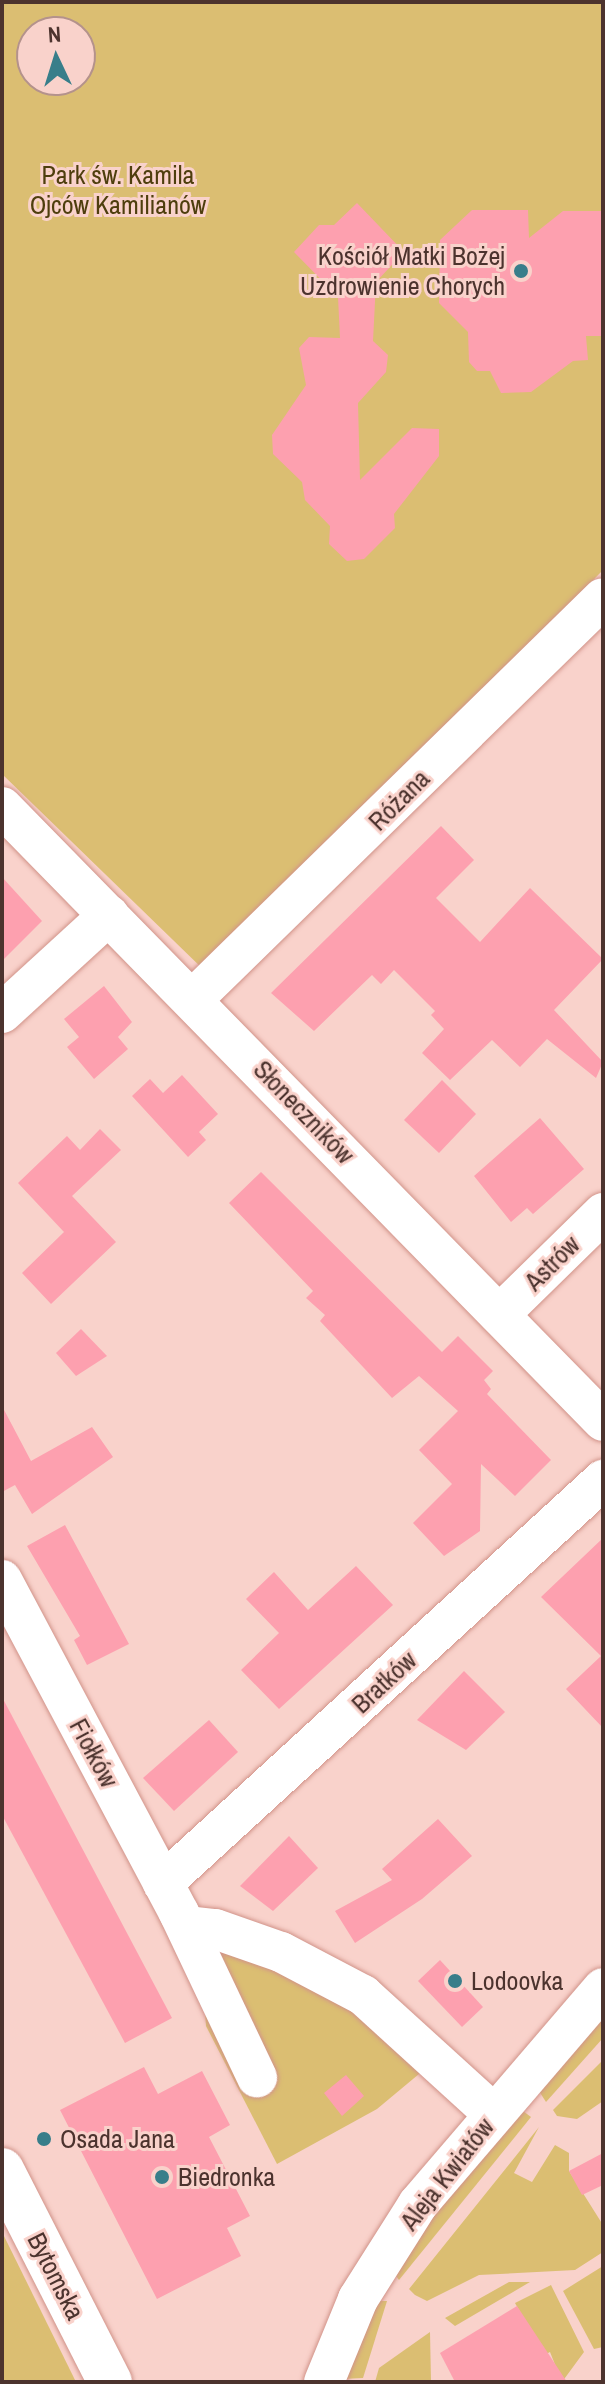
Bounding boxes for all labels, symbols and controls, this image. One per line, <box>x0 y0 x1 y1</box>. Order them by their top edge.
north arrow <box>16 16 96 96</box>
text: N <box>47 19 62 49</box>
park label: Park św. Kamila Ojców Kamilianów <box>30 159 206 220</box>
place label: Kościół Matki Bożej Uzdrowienie Chorych <box>300 240 505 302</box>
marker: Kościół Matki Bożej Uzdrowienie Chorych <box>512 262 530 280</box>
street label: Różana <box>362 763 436 837</box>
street label: Słoneczników <box>247 1054 361 1170</box>
street label: Astrów <box>518 1229 586 1297</box>
street label: Bratków <box>345 1644 423 1720</box>
street label: Fiołków <box>63 1713 125 1793</box>
place label: Lodoovka <box>471 1965 563 1997</box>
marker: Lodoovka <box>446 1972 464 1990</box>
street label: Aleja Kwiatów <box>393 2112 501 2236</box>
place label: Osada Jana <box>60 2123 175 2155</box>
marker: Osada Jana <box>35 2130 53 2148</box>
place label: Biedronka <box>178 2161 275 2193</box>
marker: Biedronka <box>153 2168 171 2186</box>
street label: Bytomska <box>21 2227 91 2325</box>

